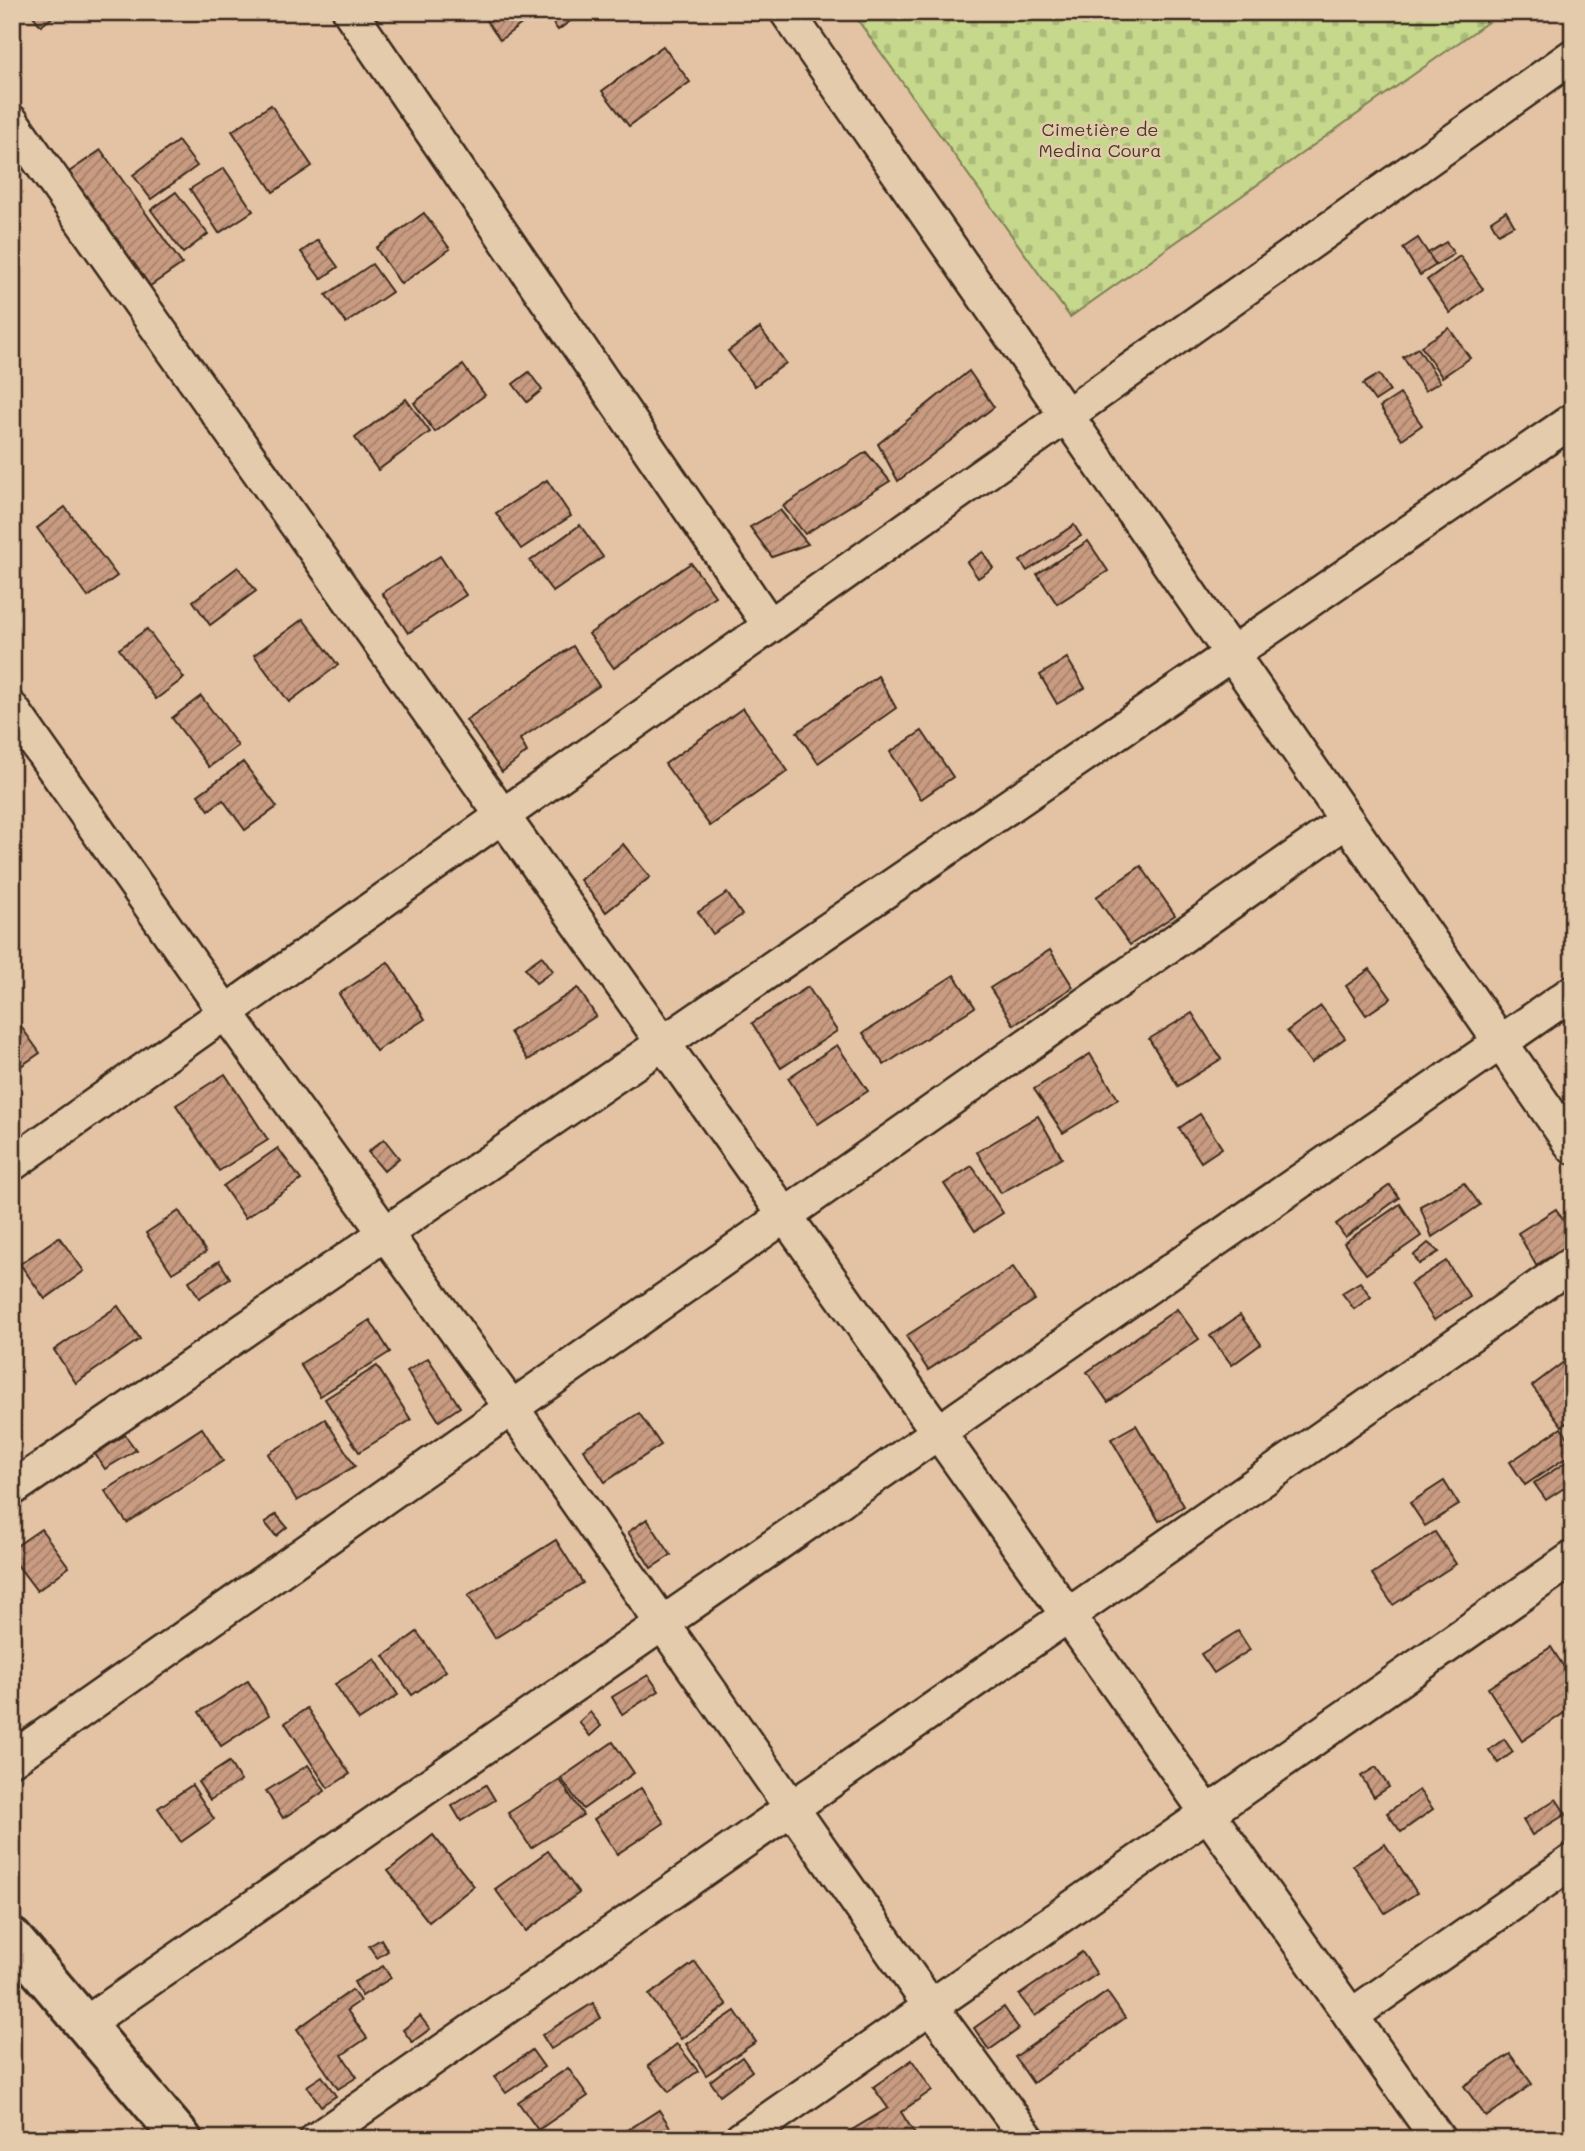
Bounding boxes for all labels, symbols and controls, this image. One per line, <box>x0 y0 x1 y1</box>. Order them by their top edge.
park label: Cimetière de Medina Coura <box>1039 117 1161 162</box>

